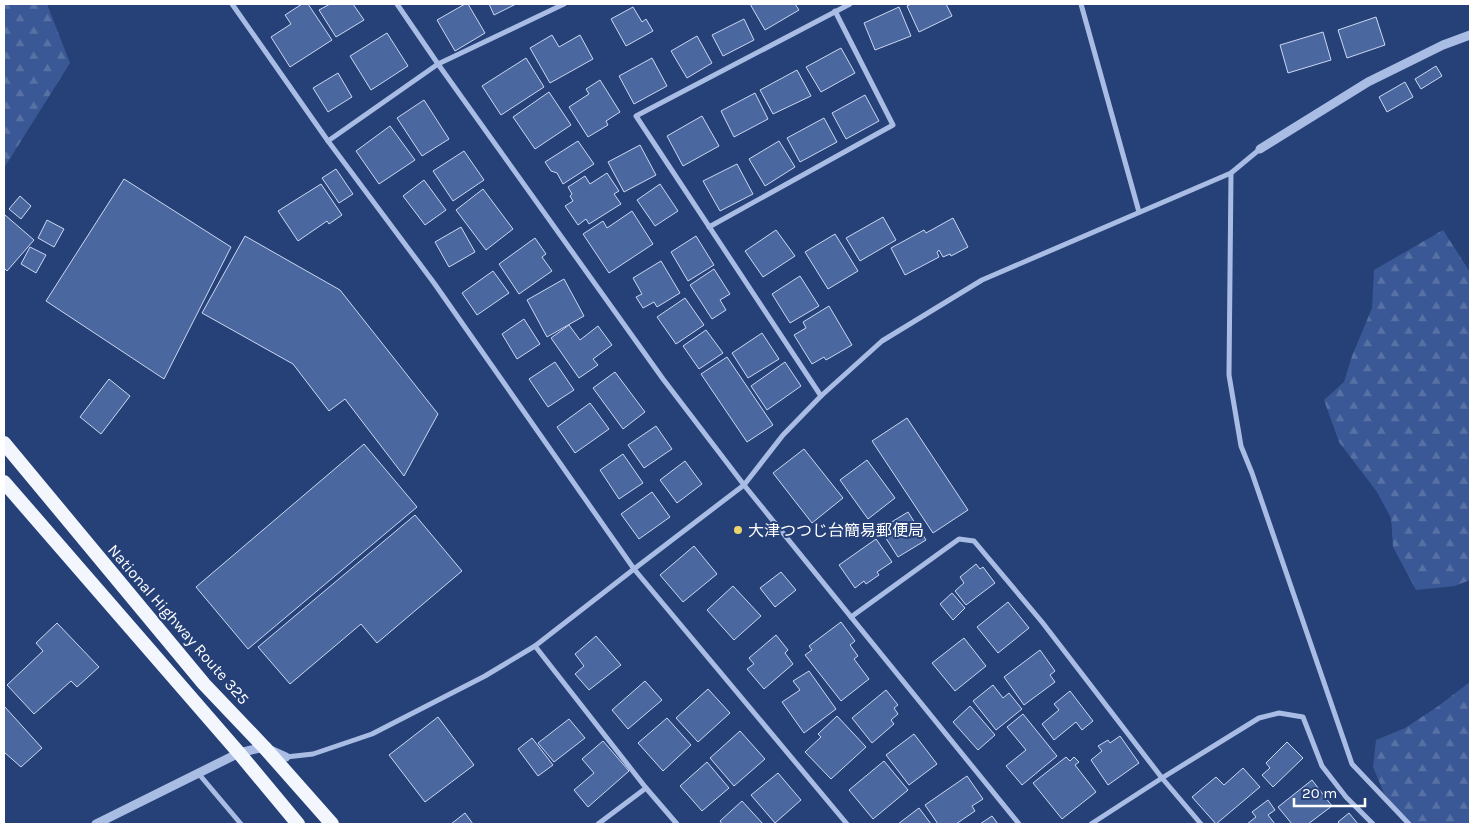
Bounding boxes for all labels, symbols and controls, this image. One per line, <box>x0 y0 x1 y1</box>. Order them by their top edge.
place label: 大津つつじ台簡易郵便局 <box>748 521 924 540</box>
marker: 大津つつじ台簡易郵便局 <box>732 524 744 536</box>
street label: National Highway Route 325 <box>104 540 253 708</box>
scale bar <box>1294 776 1365 808</box>
text: 20 m <box>1302 784 1337 802</box>

